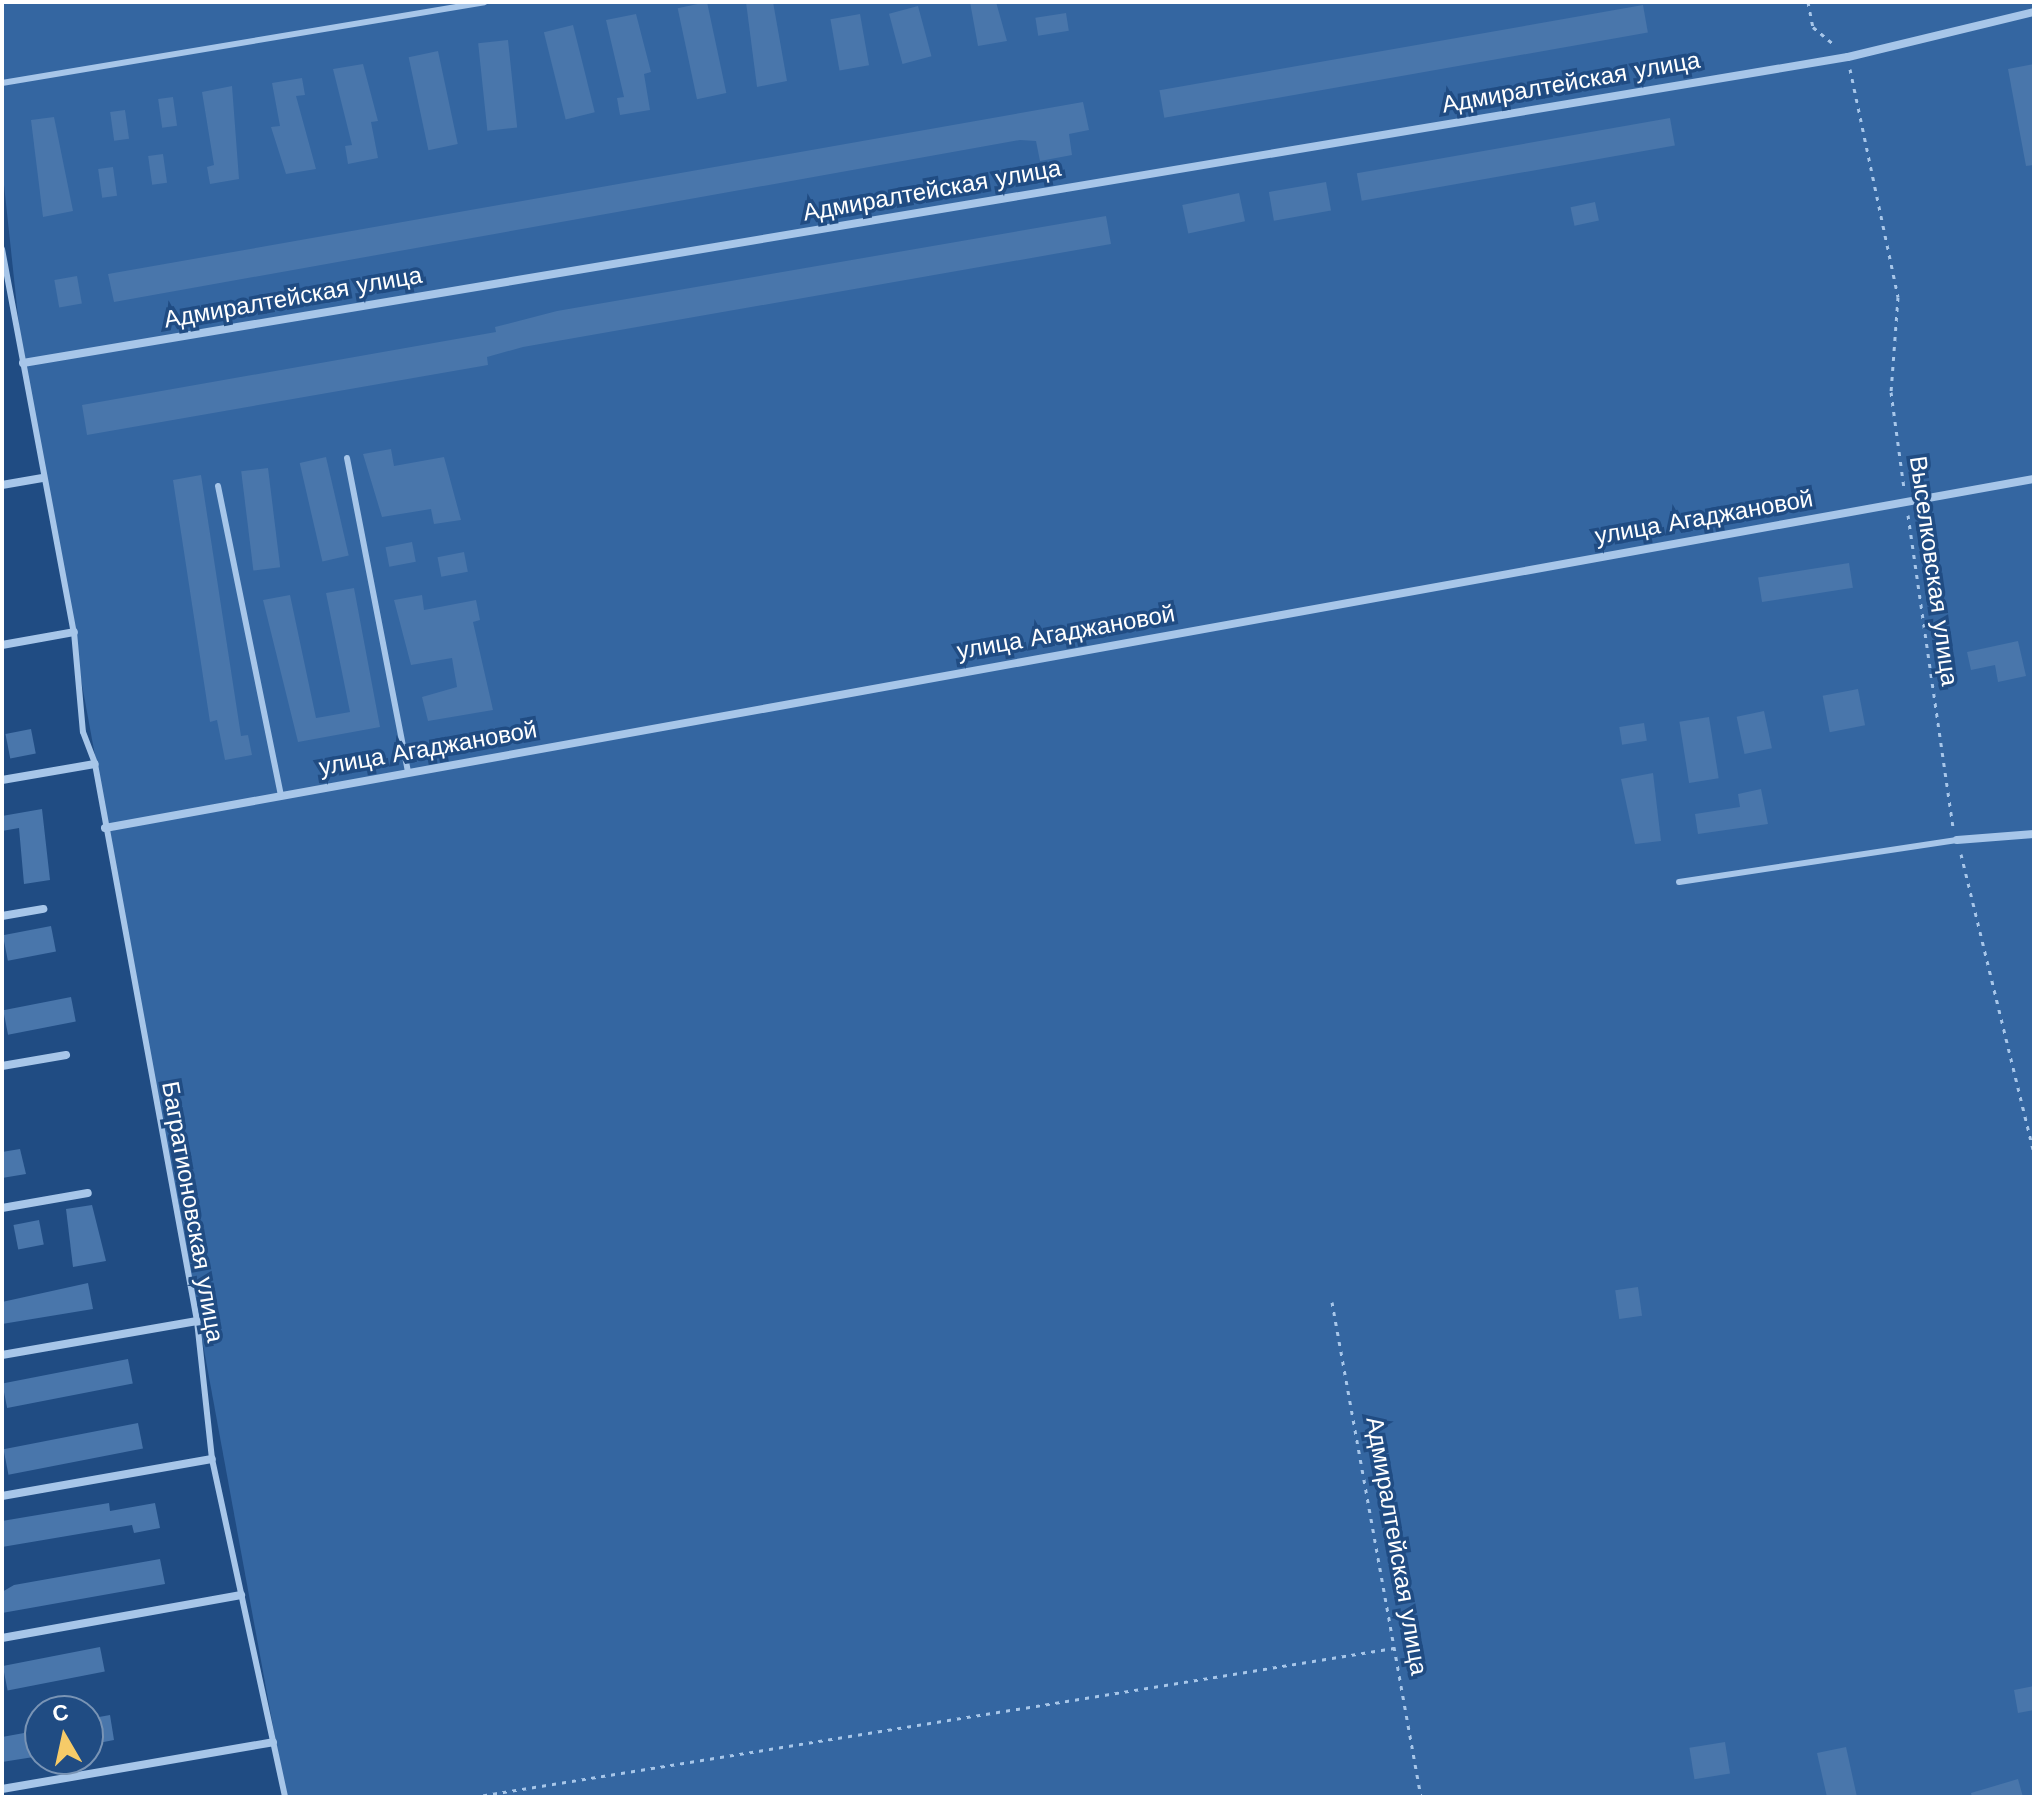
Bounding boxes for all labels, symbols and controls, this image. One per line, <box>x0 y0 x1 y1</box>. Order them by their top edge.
street label: Адмиралтейская улица <box>1440 46 1702 120</box>
street label: Адмиралтейская улица <box>801 154 1063 228</box>
street label: Адмиралтейская улица <box>162 261 424 335</box>
street label: Выселковская улица <box>1903 454 1963 688</box>
street label: улица Агаджановой <box>1593 485 1815 551</box>
street label: улица Агаджановой <box>955 600 1177 666</box>
street label: улица Агаджановой <box>317 716 539 782</box>
street label: Багратионовская улица <box>155 1079 229 1345</box>
street label: Адмиралтейская улица <box>1359 1415 1433 1677</box>
north arrow <box>24 1695 104 1775</box>
text: С <box>51 1699 70 1726</box>

